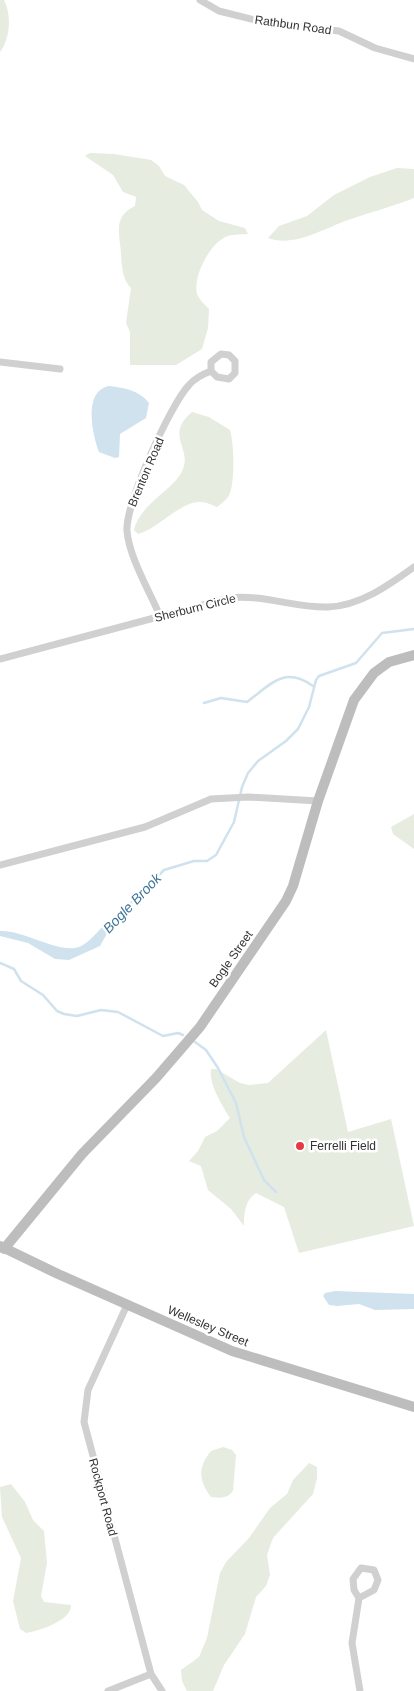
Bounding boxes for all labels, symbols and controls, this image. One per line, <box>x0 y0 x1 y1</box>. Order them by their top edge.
street label: Rathbun Road <box>254 13 332 37</box>
street label: Brenton Road <box>125 435 167 509</box>
street label: Sherburn Circle <box>153 591 237 625</box>
water label: Bogle Brook <box>100 869 165 936</box>
street label: Bogle Street <box>206 927 256 990</box>
place label: Ferrelli Field <box>310 1139 376 1153</box>
marker: Ferrelli Field <box>294 1140 306 1152</box>
street label: Wellesley Street <box>165 1303 251 1350</box>
street label: Rockport Road <box>86 1457 120 1537</box>

